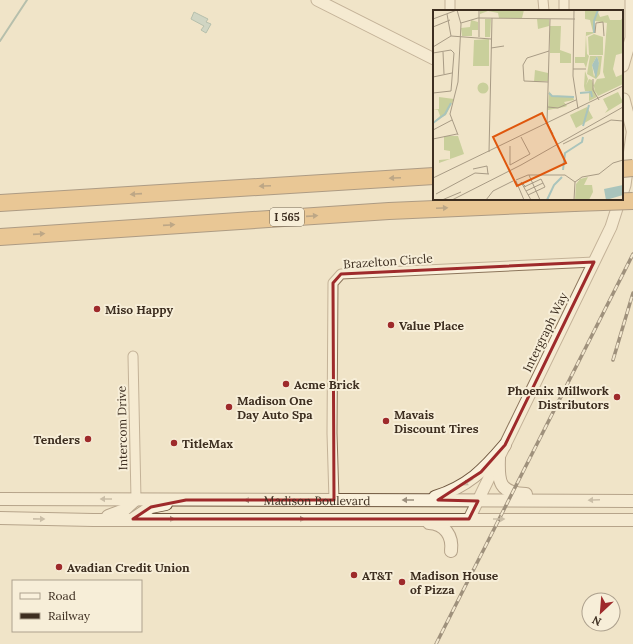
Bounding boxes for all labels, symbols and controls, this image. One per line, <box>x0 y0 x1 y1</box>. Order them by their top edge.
inset map <box>433 10 623 200</box>
one-way arrow <box>388 175 401 181</box>
one-way arrow <box>259 182 271 189</box>
one-way arrow <box>130 191 142 198</box>
one-way arrow <box>436 205 448 212</box>
road number: I 565 <box>270 208 304 226</box>
one-way arrow <box>306 212 318 219</box>
one-way arrow <box>163 222 175 229</box>
one-way arrow <box>33 231 46 237</box>
street label: Brazelton Circle <box>343 250 434 272</box>
street label: Intergraph Way <box>519 289 571 374</box>
place label: Miso Happy <box>105 302 173 317</box>
marker: Miso Happy <box>92 304 102 314</box>
place label: Value Place <box>399 318 464 333</box>
marker: Value Place <box>386 320 396 330</box>
place label: Acme Brick <box>294 377 360 392</box>
marker: Acme Brick <box>281 379 291 389</box>
place label: Phoenix Millwork Distributors <box>507 383 609 412</box>
street label: Intercom Drive <box>114 385 130 470</box>
marker: Phoenix Millwork Distributors <box>612 392 622 402</box>
place label: Madison One Day Auto Spa <box>237 393 313 422</box>
marker: Madison One Day Auto Spa <box>224 402 234 412</box>
place label: Mavais Discount Tires <box>394 407 479 436</box>
marker: Mavais Discount Tires <box>381 416 391 426</box>
place label: Tenders <box>34 432 80 447</box>
marker: Tenders <box>83 434 93 444</box>
place label: TitleMax <box>182 436 233 451</box>
marker: TitleMax <box>169 438 179 448</box>
one-way arrow <box>462 478 473 486</box>
street label: Madison Boulevard <box>264 492 370 508</box>
one-way arrow <box>99 496 112 502</box>
one-way arrow <box>243 497 256 503</box>
one-way arrow <box>401 497 414 503</box>
one-way arrow <box>588 497 600 504</box>
one-way arrow <box>33 516 46 522</box>
one-way arrow <box>163 516 176 522</box>
one-way arrow <box>293 516 306 522</box>
one-way arrow <box>493 516 506 522</box>
place label: Avadian Credit Union <box>67 560 190 575</box>
marker: Avadian Credit Union <box>54 562 64 572</box>
place label: AT&T <box>362 568 393 583</box>
place label: Madison House of Pizza <box>410 568 499 597</box>
marker: AT&T <box>349 570 359 580</box>
marker: Madison House of Pizza <box>397 577 407 587</box>
legend <box>12 580 142 632</box>
text: Road <box>48 588 76 603</box>
north arrow <box>581 592 621 632</box>
text: Railway <box>48 608 91 623</box>
text: N <box>589 613 604 629</box>

